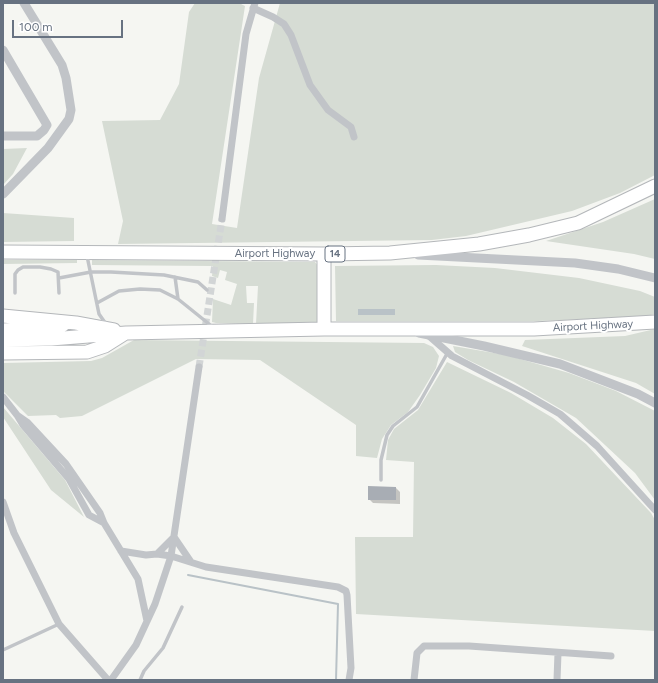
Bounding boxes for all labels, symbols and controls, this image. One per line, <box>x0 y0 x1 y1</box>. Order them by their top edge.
scale bar <box>14 12 125 38</box>
text: 100 m <box>19 20 53 34</box>
road number: 14 <box>325 246 345 262</box>
street label: Airport Highway <box>235 247 315 261</box>
street label: Airport Highway <box>553 317 633 335</box>

